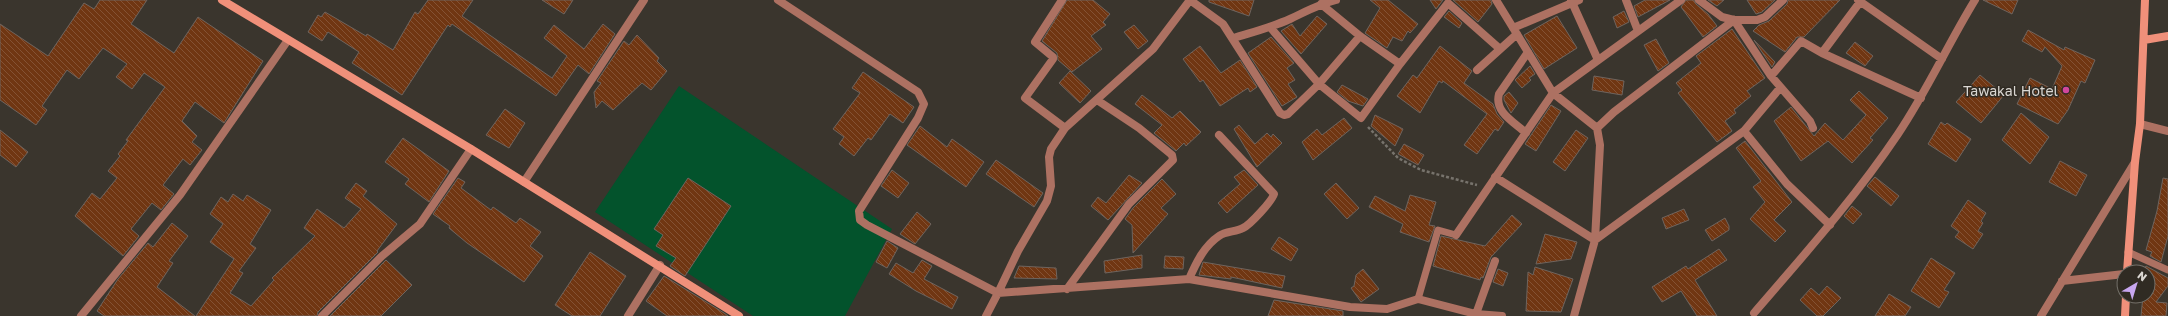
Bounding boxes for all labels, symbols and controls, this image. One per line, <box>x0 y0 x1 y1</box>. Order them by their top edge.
place label: Tawakal Hotel <box>1963 82 2058 99</box>
marker: Tawakal Hotel <box>2061 85 2071 95</box>
north arrow <box>2116 264 2156 304</box>
text: N <box>2135 268 2150 283</box>

